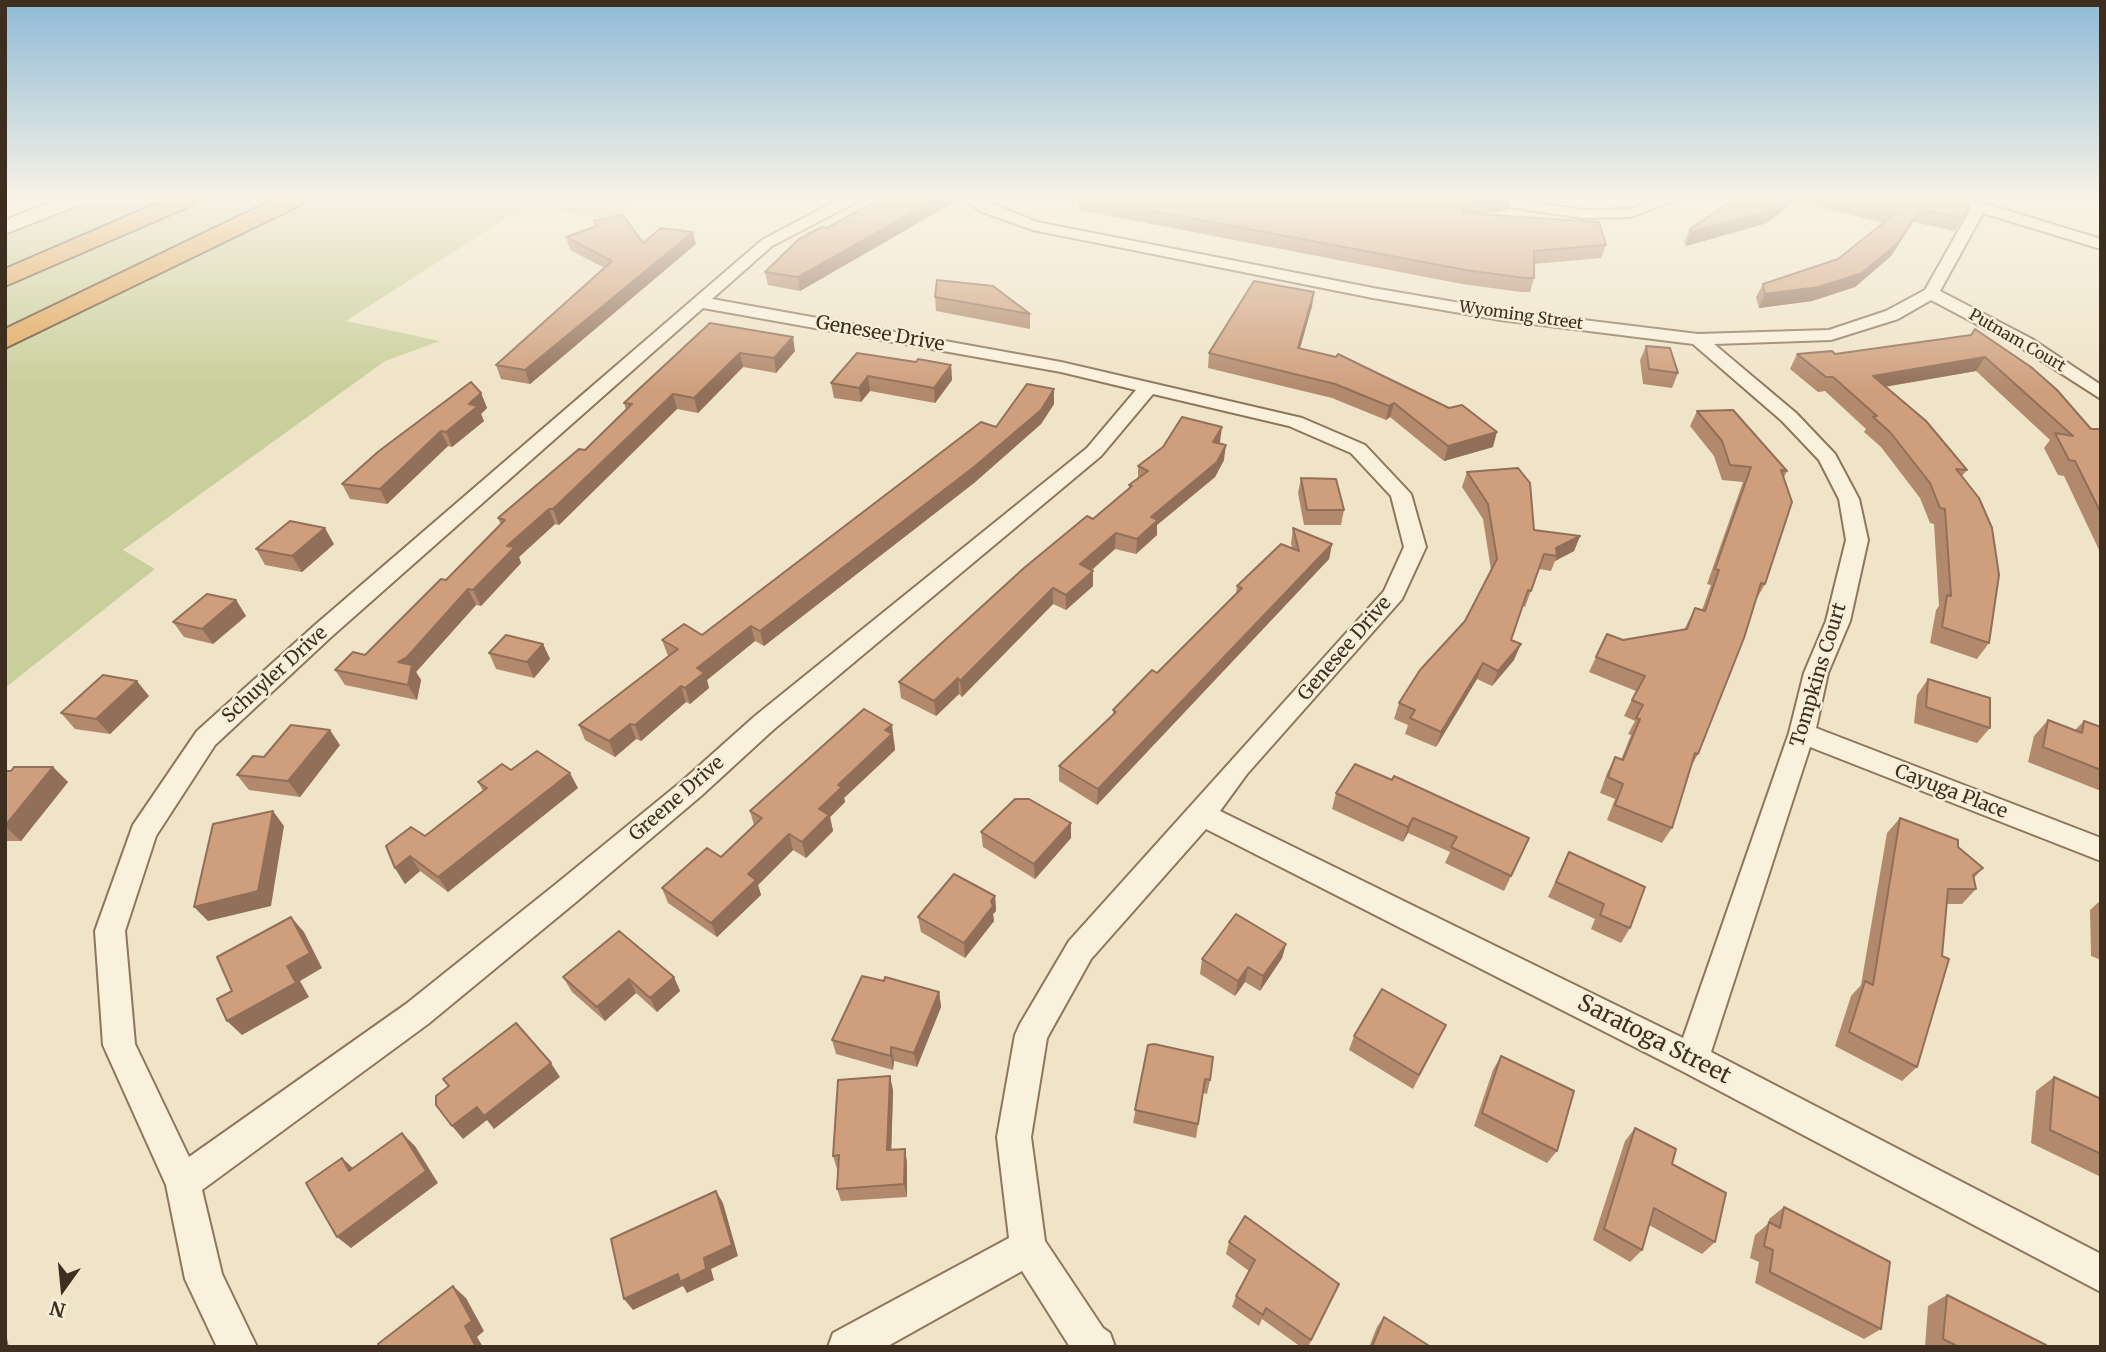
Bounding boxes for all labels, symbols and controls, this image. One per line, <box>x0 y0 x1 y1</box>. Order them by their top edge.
street label: Wyoming Street <box>1458 298 1584 334</box>
street label: Putnam Court <box>1965 306 2069 376</box>
street label: Genesee Drive <box>814 311 946 357</box>
street label: Genesee Drive <box>1294 592 1396 706</box>
street label: Tompkins Court <box>1786 600 1852 750</box>
street label: Schuyler Drive <box>218 622 332 728</box>
street label: Greene Drive <box>625 752 729 846</box>
street label: Cayuga Place <box>1891 760 2011 824</box>
street label: Saratoga Street <box>1573 990 1735 1090</box>
north arrow <box>28 1254 98 1324</box>
text: N <box>47 1296 68 1323</box>

